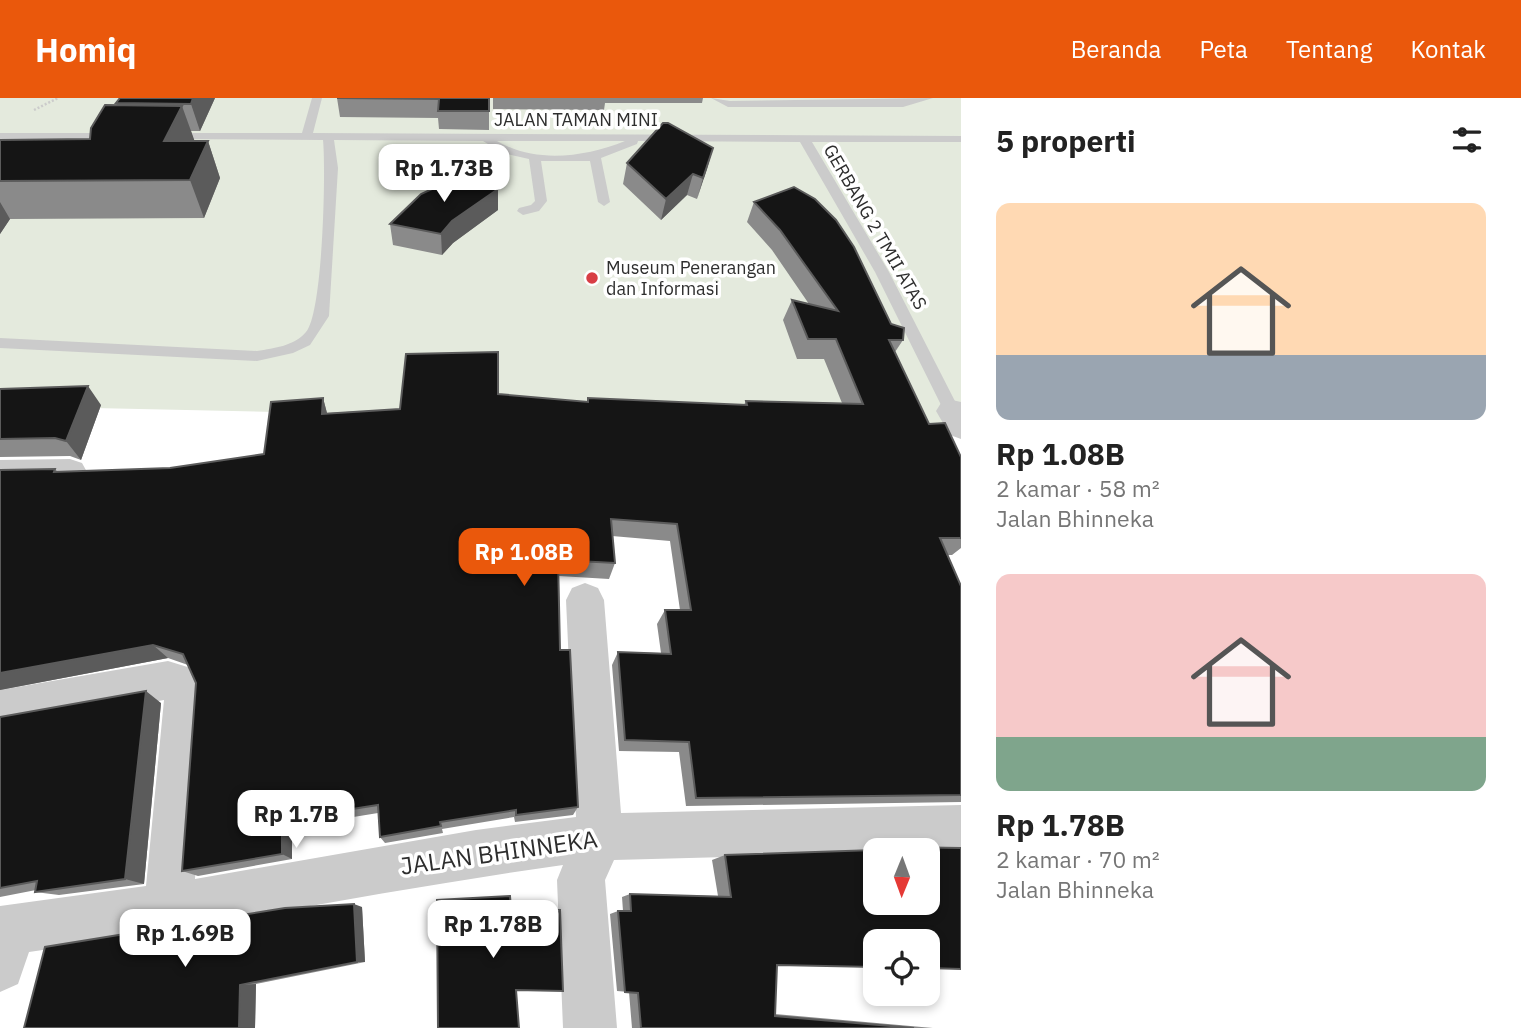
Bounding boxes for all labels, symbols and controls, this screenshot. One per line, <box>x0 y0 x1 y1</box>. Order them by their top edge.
text: Homiq <box>35 28 137 71</box>
text: Beranda <box>1071 33 1161 65</box>
text: Peta <box>1199 33 1248 65</box>
text: Tentang <box>1286 33 1372 65</box>
text: Kontak <box>1410 33 1486 65</box>
street label: JALAN TAMAN MINI <box>494 108 658 131</box>
text: 5 properti <box>996 121 1136 160</box>
icon: filters <box>1448 121 1486 159</box>
street label: GERBANG 2 TMII ATAS <box>819 140 932 314</box>
pin: Rp 1.73B <box>372 144 516 204</box>
text: Rp 1.73B <box>395 152 493 182</box>
icon: home <box>1178 248 1304 374</box>
place label: Museum Penerangan dan Informasi <box>606 256 776 300</box>
marker: Museum Penerangan dan Informasi <box>584 270 600 286</box>
text: Rp 1.08B <box>996 434 1125 473</box>
text: 2 kamar · 58 m² <box>996 473 1160 503</box>
text: Jalan Bhinneka <box>996 503 1154 533</box>
pin: Rp 1.08B <box>452 528 596 588</box>
text: Rp 1.08B <box>475 536 573 566</box>
icon: home <box>1178 619 1304 745</box>
pin: Rp 1.7B <box>231 790 361 850</box>
text: Rp 1.7B <box>254 798 339 828</box>
text: Rp 1.78B <box>996 805 1125 844</box>
street label: JALAN BHINNEKA <box>398 822 599 882</box>
north arrow <box>863 838 940 915</box>
map controls <box>863 838 940 1006</box>
text: 2 kamar · 70 m² <box>996 844 1160 874</box>
text: Jalan Bhinneka <box>996 874 1154 904</box>
pin: Rp 1.78B <box>421 900 565 960</box>
text: Rp 1.78B <box>444 908 542 938</box>
pin: Rp 1.69B <box>113 910 257 969</box>
text: Rp 1.69B <box>136 917 234 947</box>
button: locate <box>863 929 940 1006</box>

